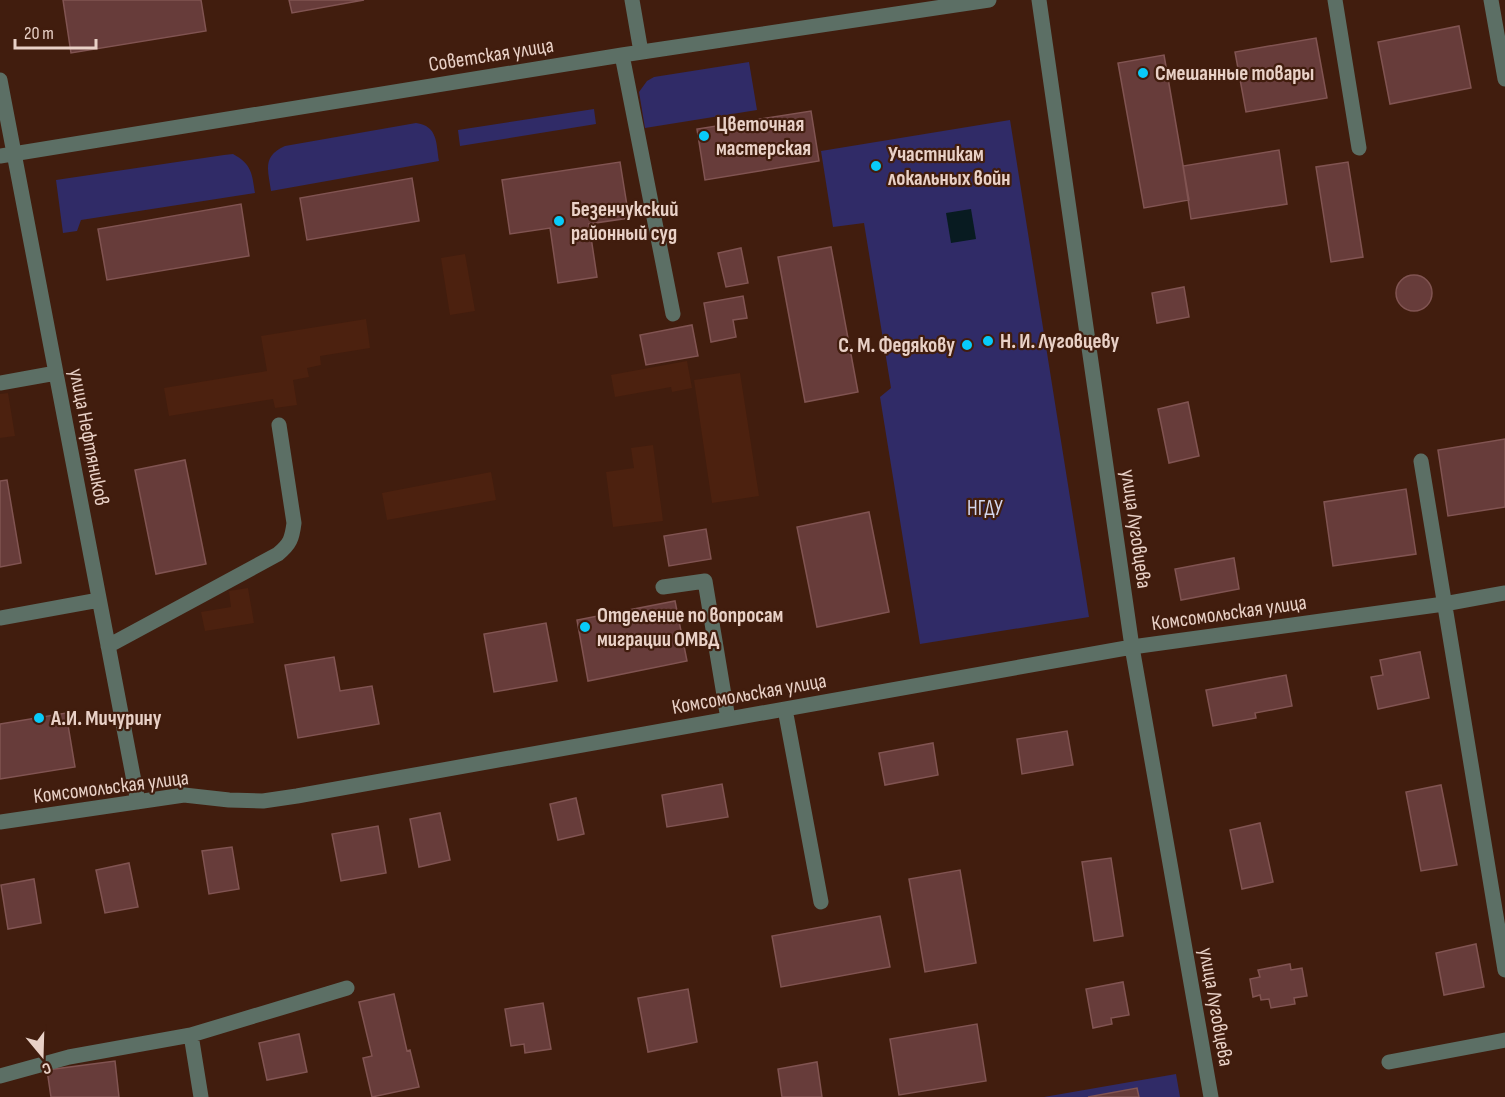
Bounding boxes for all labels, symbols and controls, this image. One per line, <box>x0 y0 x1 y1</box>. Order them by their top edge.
scale bar <box>15 12 96 50</box>
text: 20 m <box>24 23 54 44</box>
street label: Советская улица <box>427 33 555 77</box>
place label: Смешанные товары <box>1155 61 1314 86</box>
marker: Смешанные товары <box>1136 66 1150 80</box>
place label: Цветочная мастерская <box>716 112 811 161</box>
marker: Цветочная мастерская <box>697 129 711 143</box>
place label: Участникам локальных войн <box>888 142 1010 191</box>
marker: Участникам локальных войн <box>869 159 883 173</box>
place label: Безенчукский районный суд <box>571 197 678 246</box>
marker: Безенчукский районный суд <box>552 214 566 228</box>
place label: Н. И. Луговцеву <box>1000 329 1119 354</box>
place label: С. М. Федякову <box>838 333 955 358</box>
marker: Н. И. Луговцеву <box>981 334 995 348</box>
marker: С. М. Федякову <box>960 338 974 352</box>
street label: улица Нефтяников <box>63 366 115 508</box>
street label: улица Луговцева <box>1115 468 1157 590</box>
park label: НГДУ <box>967 496 1003 521</box>
street label: Комсомольская улица <box>1150 590 1308 636</box>
place label: Отделение по вопросам миграции ОМВД <box>597 603 783 652</box>
marker: Отделение по вопросам миграции ОМВД <box>578 620 592 634</box>
street label: Комсомольская улица <box>670 668 828 720</box>
place label: А.И. Мичурину <box>50 706 162 731</box>
marker: А.И. Мичурину <box>32 711 46 725</box>
street label: Комсомольская улица <box>32 765 190 809</box>
street label: улица Луговцева <box>1193 946 1239 1068</box>
north arrow <box>12 1025 72 1085</box>
text: С <box>39 1057 53 1078</box>

